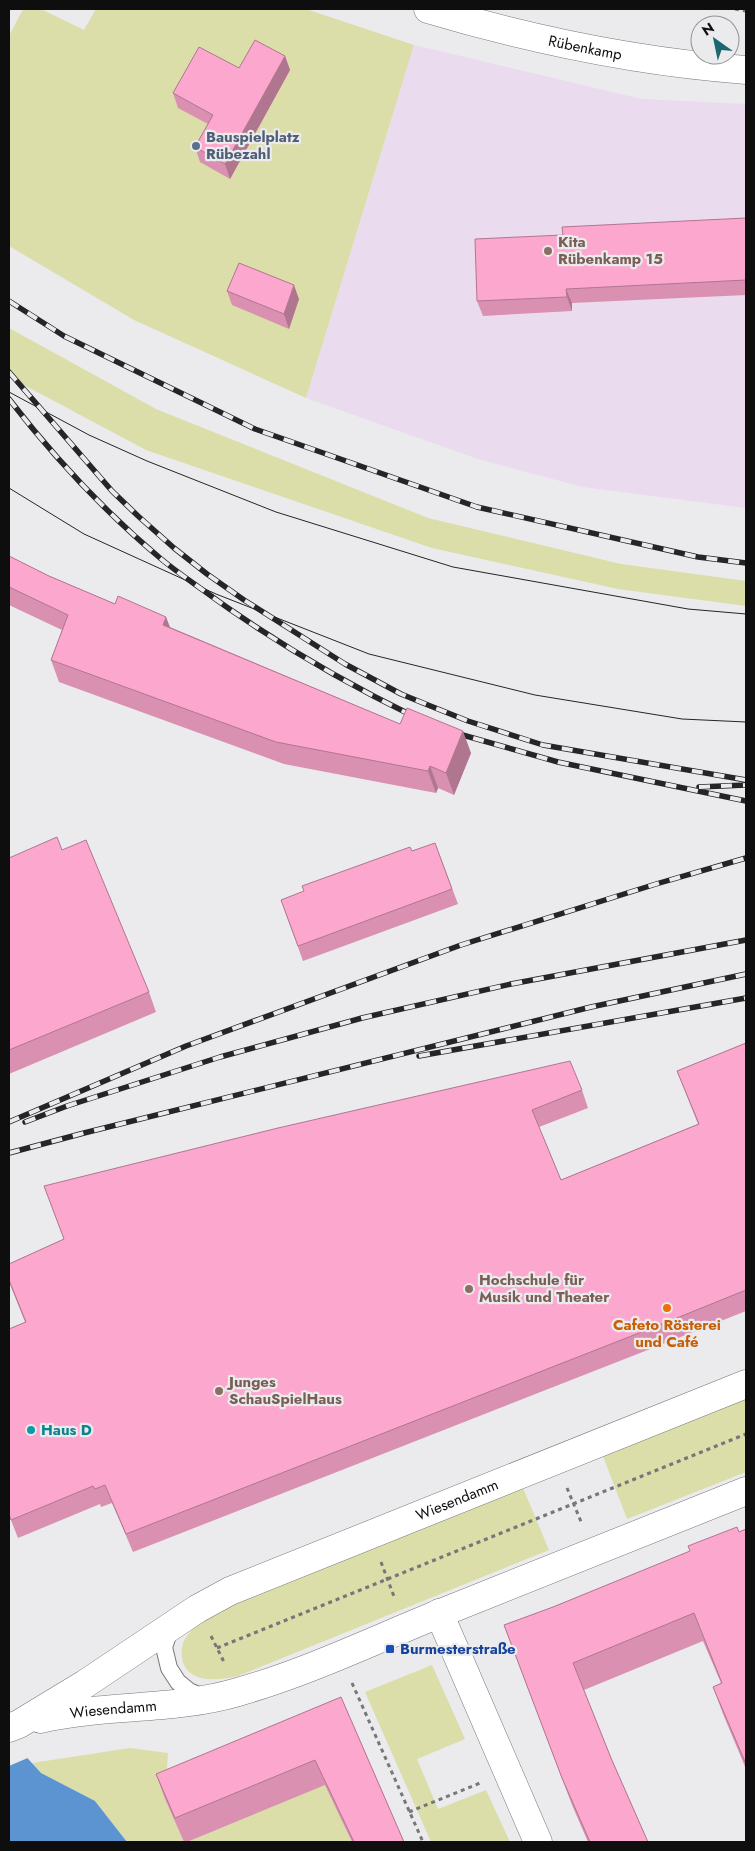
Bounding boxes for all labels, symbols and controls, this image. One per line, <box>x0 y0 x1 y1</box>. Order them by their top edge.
north arrow <box>690 15 740 65</box>
text: N <box>698 18 718 41</box>
street label: Rübenkamp <box>546 30 624 66</box>
place label: Bauspielplatz Rübezahl <box>206 126 300 165</box>
marker: Bauspielplatz Rübezahl <box>190 140 202 152</box>
place label: Kita Rübenkamp 15 <box>558 231 663 270</box>
marker: Kita Rübenkamp 15 <box>542 245 554 257</box>
place label: Hochschule für Musik und Theater <box>479 1269 610 1308</box>
marker: Hochschule für Musik und Theater <box>463 1283 475 1295</box>
marker: Cafeto Rösterei und Café <box>661 1302 673 1314</box>
place label: Cafeto Rösterei und Café <box>613 1314 721 1353</box>
place label: Junges SchauSpielHaus <box>226 1371 342 1410</box>
marker: Junges SchauSpielHaus <box>213 1385 225 1397</box>
place label: Haus D <box>41 1419 92 1441</box>
marker: Haus D <box>25 1424 37 1436</box>
street label: Wiesendamm <box>412 1473 502 1526</box>
place label: Burmesterstraße <box>400 1638 516 1660</box>
marker: Burmesterstraße <box>384 1643 396 1655</box>
street label: Wiesendamm <box>68 1695 158 1724</box>

